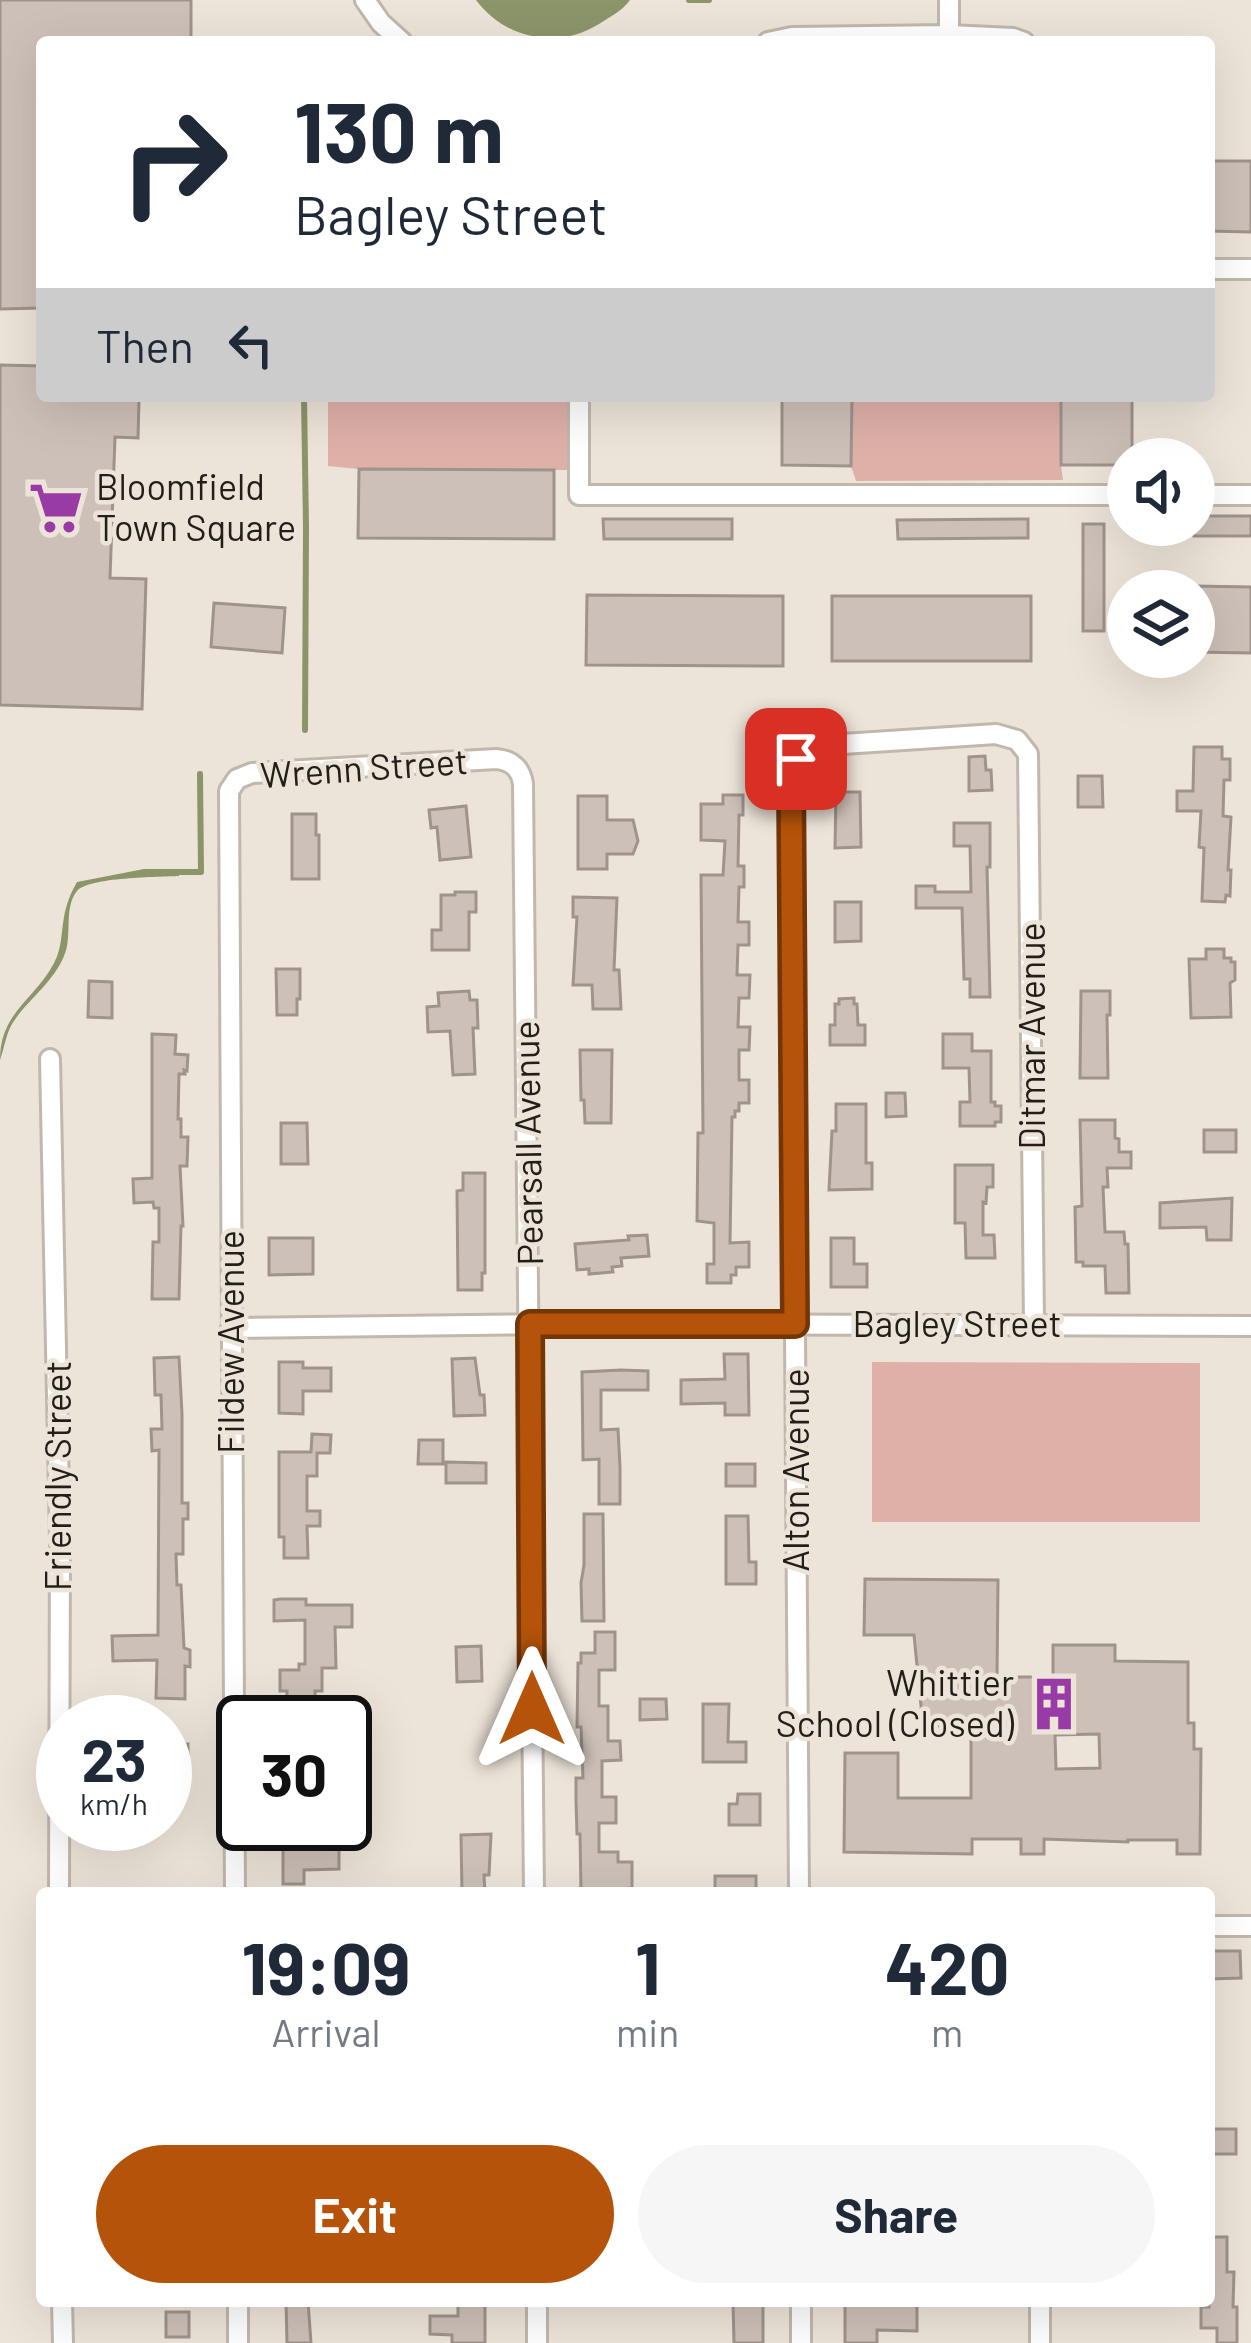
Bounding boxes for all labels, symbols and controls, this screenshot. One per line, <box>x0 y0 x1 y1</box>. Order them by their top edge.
text: 130 m <box>294 79 504 180</box>
icon: right <box>96 84 252 240</box>
text: Bagley Street <box>294 181 608 246</box>
icon: left <box>218 312 284 378</box>
text: Then <box>96 318 194 372</box>
map controls <box>1107 438 1215 678</box>
button: sound <box>1107 438 1215 546</box>
place label: Bloomfield Town Square <box>96 464 296 548</box>
supermarket icon: Bloomfield Town Square <box>27 479 85 537</box>
button: layers <box>1107 570 1215 678</box>
pin <box>745 708 847 810</box>
icon: arrive <box>763 726 829 792</box>
street label: Wrenn Street <box>259 738 469 795</box>
street label: Ditmar Avenue <box>1009 922 1052 1150</box>
street label: Pearsall Avenue <box>503 1020 550 1266</box>
street label: Fildew Avenue <box>208 1230 251 1454</box>
street label: Bagley Street <box>852 1301 1062 1344</box>
street label: Friendly Street <box>35 1361 78 1591</box>
street label: Alton Avenue <box>773 1368 816 1572</box>
position arrow <box>469 1646 595 1772</box>
place label: Whittier School (Closed) <box>776 1660 1015 1744</box>
building icon: Whittier School (Closed) <box>1025 1675 1083 1733</box>
speed limit sign: 30 <box>216 1695 372 1851</box>
text: 23 <box>81 1722 147 1794</box>
text: km/h <box>80 1785 148 1821</box>
text: 19:09 <box>241 1923 411 2009</box>
text: 1 <box>635 1923 660 2009</box>
text: 420 <box>885 1923 1010 2009</box>
text: Arrival <box>272 2008 381 2055</box>
text: min <box>616 2008 679 2055</box>
text: m <box>931 2008 963 2055</box>
button: Exit <box>96 2145 614 2283</box>
button: Share <box>638 2145 1155 2283</box>

